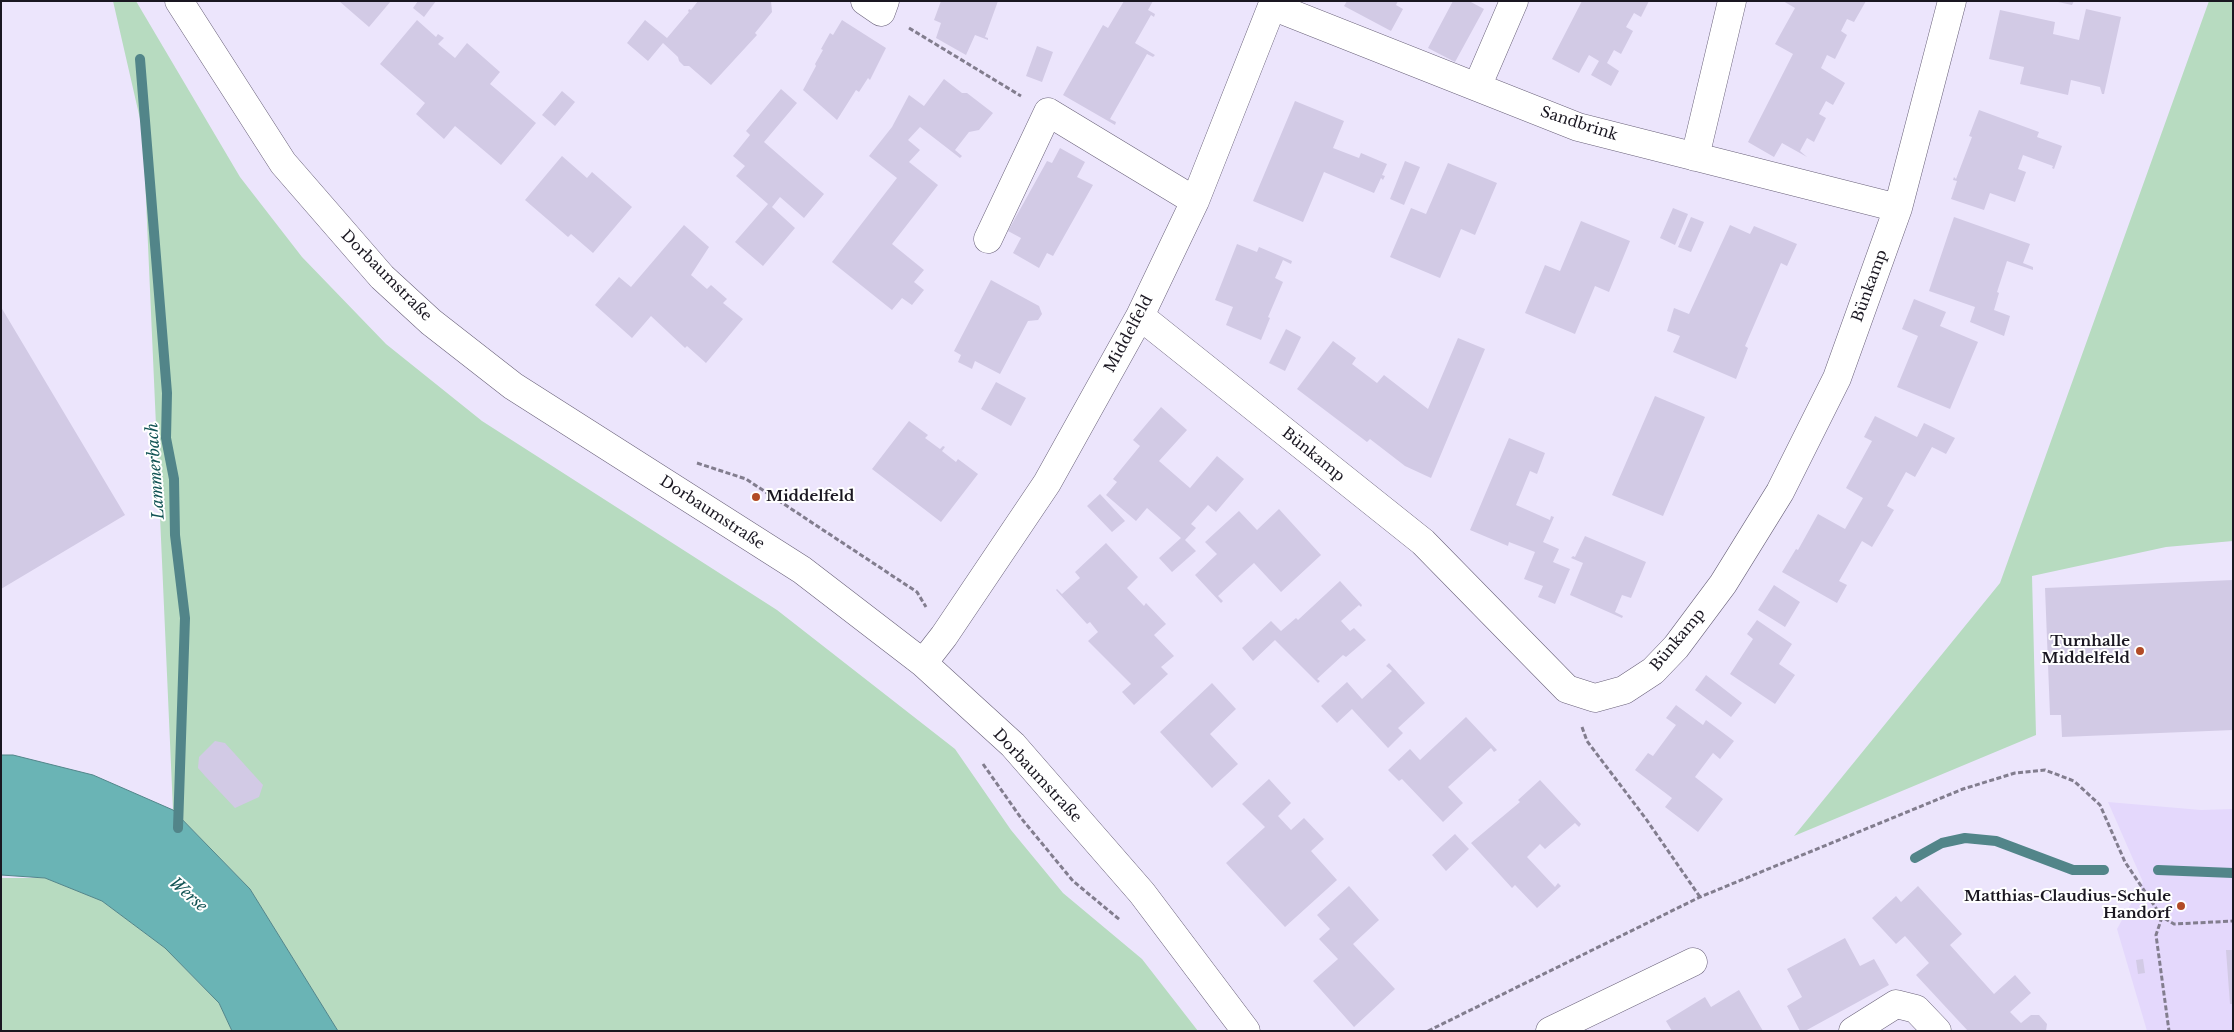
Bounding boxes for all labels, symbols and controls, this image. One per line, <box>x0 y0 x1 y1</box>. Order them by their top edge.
street label: Sandbrink <box>1538 103 1620 145</box>
street label: Dorbaumstraße <box>337 227 435 325</box>
street label: Bünkamp <box>1849 247 1891 325</box>
street label: Middelfeld <box>1101 292 1157 376</box>
water label: Lammerbach <box>143 422 169 520</box>
street label: Bünkamp <box>1278 424 1348 486</box>
street label: Dorbaumstraße <box>656 472 768 554</box>
place label: Middelfeld <box>766 488 854 506</box>
marker: Middelfeld <box>750 491 762 503</box>
street label: Bünkamp <box>1647 605 1709 675</box>
place label: Turnhalle Middelfeld <box>2042 633 2130 668</box>
marker: Turnhalle Middelfeld <box>2134 645 2146 657</box>
street label: Dorbaumstraße <box>989 726 1085 826</box>
water label: Werse <box>165 874 211 916</box>
place label: Matthias-Claudius-Schule Handorf <box>1964 888 2171 923</box>
marker: Matthias-Claudius-Schule Handorf <box>2175 900 2187 912</box>

